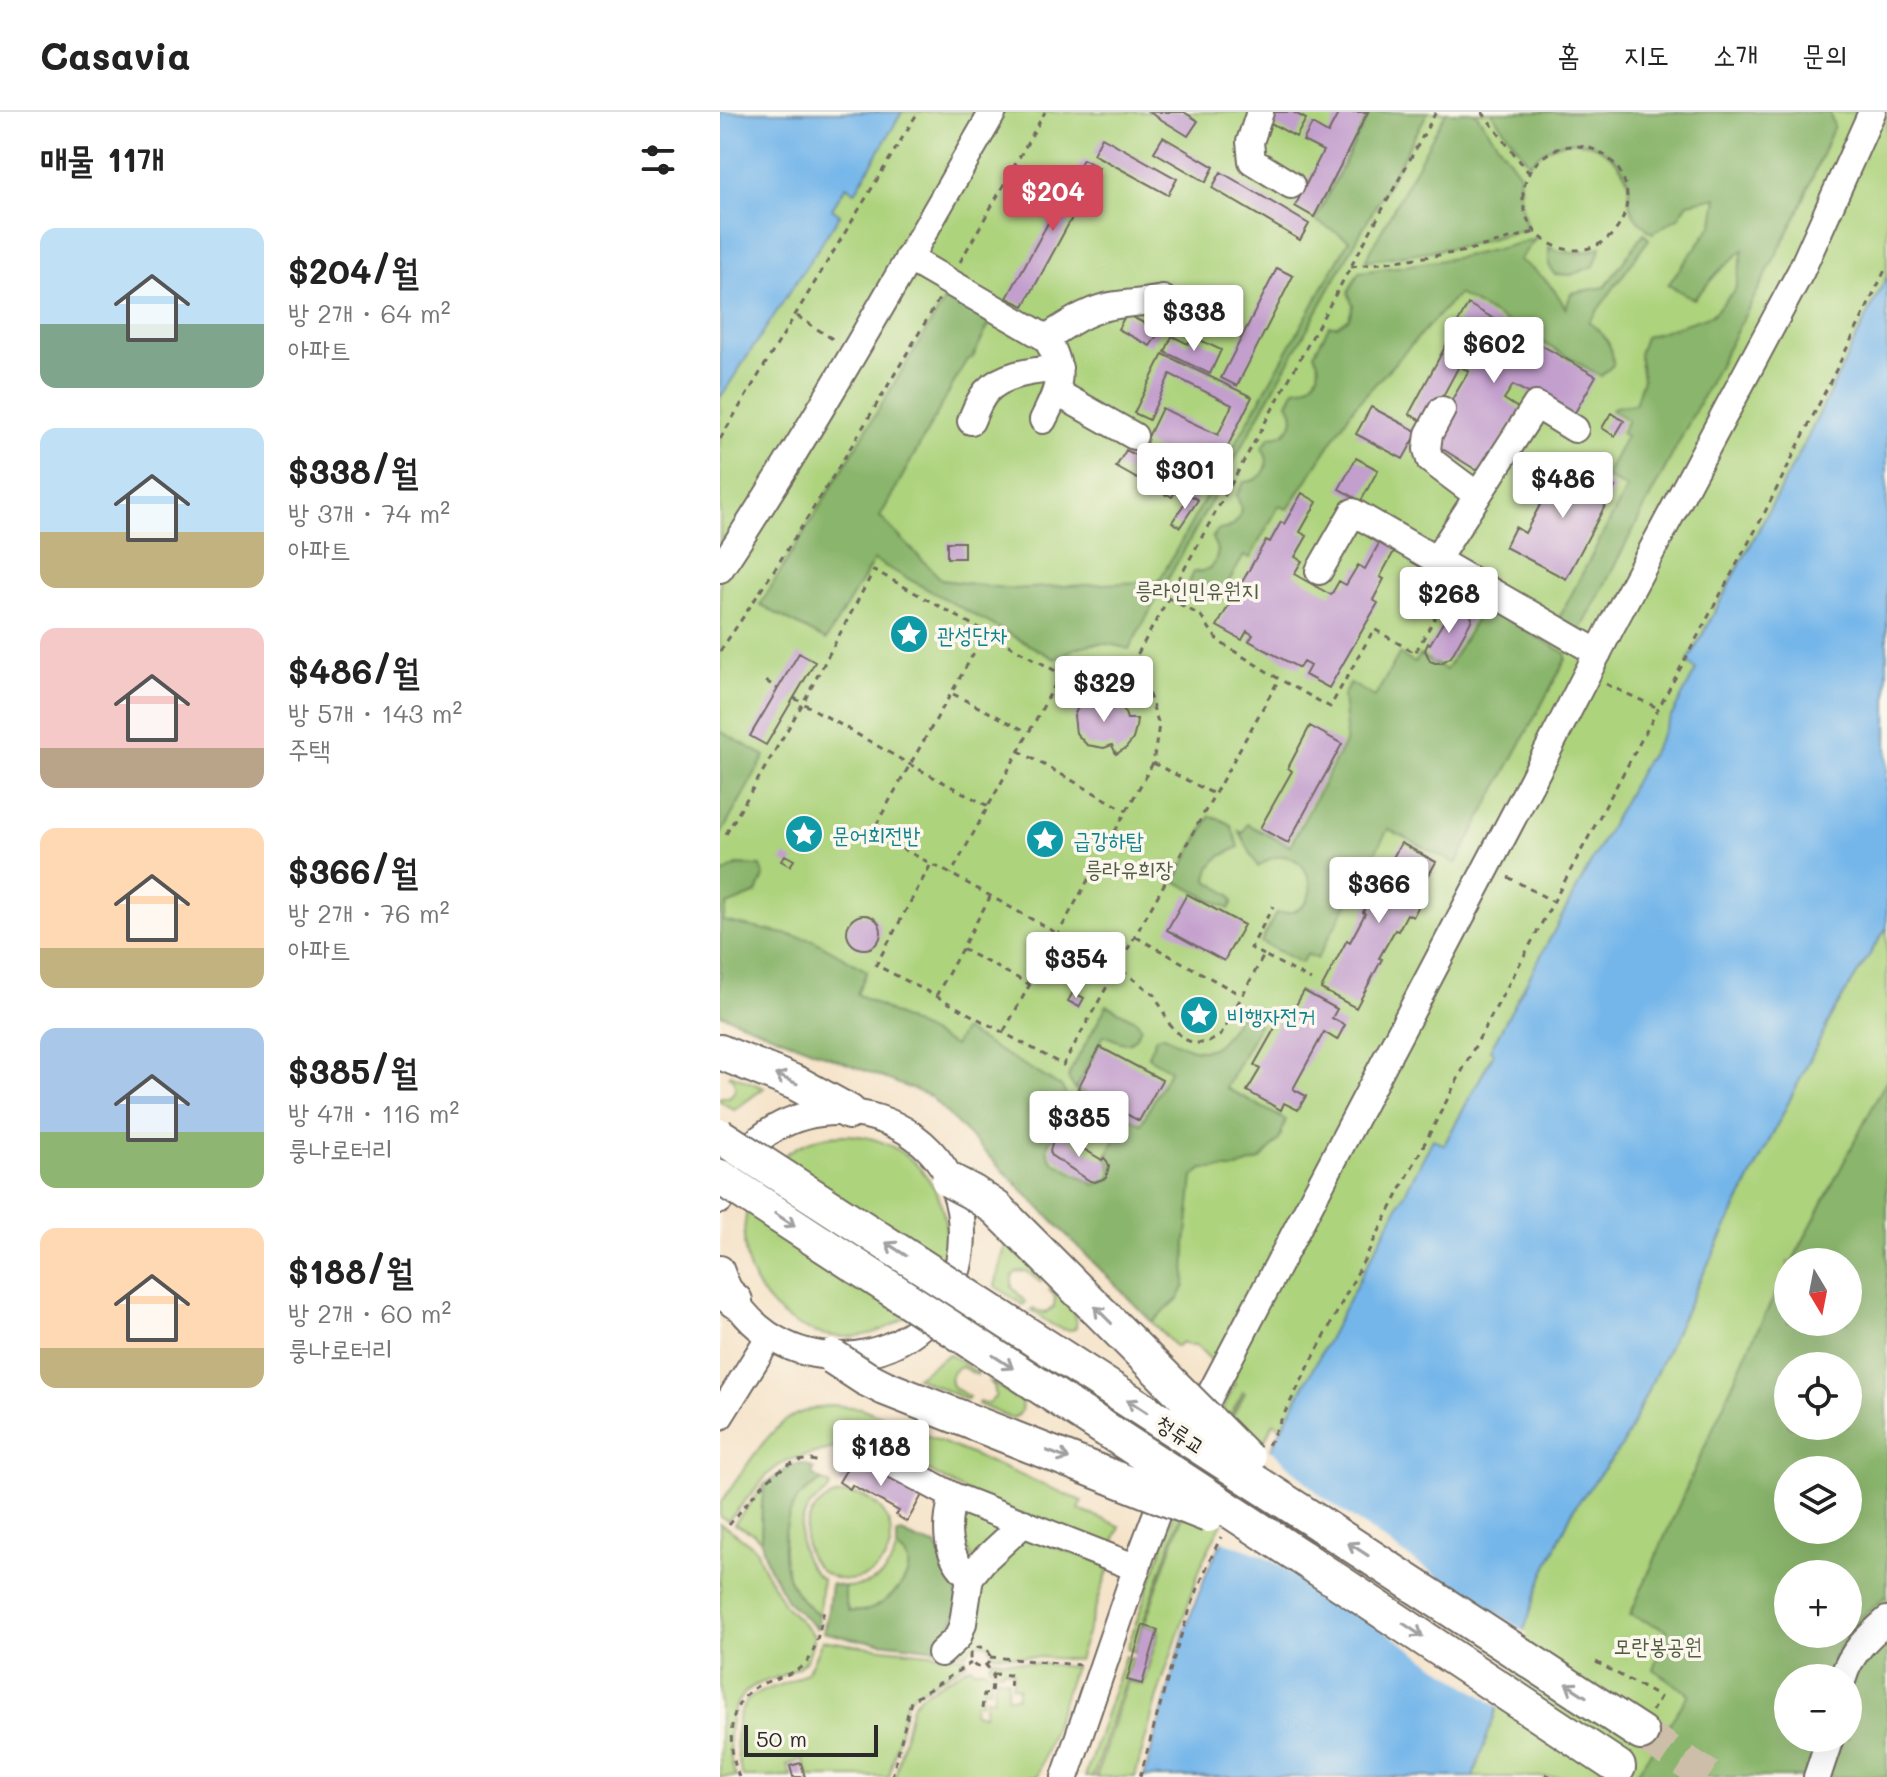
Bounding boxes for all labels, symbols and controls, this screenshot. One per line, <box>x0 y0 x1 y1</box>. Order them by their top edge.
text: Casavia <box>40 30 191 80</box>
text: 홈 <box>1557 36 1580 72</box>
text: 지도 <box>1624 36 1669 72</box>
text: 소개 <box>1713 36 1758 72</box>
text: 문의 <box>1802 36 1847 72</box>
text: 매물 11개 <box>40 136 164 181</box>
icon: filters <box>636 138 680 182</box>
pin: $204 <box>1006 165 1100 233</box>
text: $204 <box>1021 174 1085 208</box>
text: $204/월 <box>288 248 419 293</box>
icon: home <box>104 260 200 356</box>
pin: $338 <box>1147 285 1241 353</box>
text: $338 <box>1162 294 1226 328</box>
text: 방 2개 · 64 m² <box>288 296 450 330</box>
pin: $602 <box>1447 317 1541 385</box>
text: $602 <box>1462 326 1526 360</box>
text: 아파트 <box>288 332 351 366</box>
pin: $301 <box>1138 443 1232 511</box>
text: $338/월 <box>288 448 418 493</box>
text: $301 <box>1155 452 1215 486</box>
pin: $486 <box>1516 452 1610 520</box>
icon: home <box>104 460 200 556</box>
text: $486 <box>1531 461 1595 495</box>
text: 방 3개 · 74 m² <box>288 496 450 530</box>
text: 아파트 <box>288 532 351 566</box>
pin: $268 <box>1402 567 1496 635</box>
park label: 릉라인민유원지 <box>1135 575 1259 604</box>
text: $268 <box>1418 576 1480 610</box>
place icon: 관성단차 <box>888 613 930 655</box>
place label: 관성단차 <box>937 620 1008 649</box>
text: $486/월 <box>288 648 419 693</box>
pin: $329 <box>1057 656 1151 724</box>
icon: home <box>104 660 200 756</box>
text: $329 <box>1073 665 1135 699</box>
text: 방 5개 · 143 m² <box>288 696 462 730</box>
text: 주택 <box>288 732 330 766</box>
place icon: 문어회전반 <box>783 813 825 855</box>
place icon: 급강하탑 <box>1024 818 1066 860</box>
place label: 문어회전반 <box>832 820 921 849</box>
place label: 급강하탑 <box>1073 825 1144 854</box>
text: $366/월 <box>288 848 418 893</box>
park label: 릉라유희장 <box>1085 854 1174 883</box>
pin: $366 <box>1332 857 1426 925</box>
icon: home <box>104 860 200 956</box>
text: $366 <box>1347 866 1411 900</box>
text: 방 2개 · 76 m² <box>288 896 450 930</box>
text: 아파트 <box>288 932 351 966</box>
pin: $354 <box>1029 932 1123 1000</box>
text: $354 <box>1044 941 1108 975</box>
place icon: 비행자전거 <box>1178 994 1220 1036</box>
place label: 비행자전거 <box>1227 1001 1316 1030</box>
text: $385/월 <box>288 1048 418 1093</box>
icon: home <box>104 1060 200 1156</box>
one-way arrow <box>774 1071 799 1085</box>
pin: $385 <box>1032 1091 1126 1159</box>
text: 방 4개 · 116 m² <box>288 1096 459 1130</box>
text: $385 <box>1048 1100 1110 1134</box>
text: 룽나로터리 <box>288 1132 393 1166</box>
one-way arrow <box>774 1211 796 1228</box>
one-way arrow <box>885 1241 907 1258</box>
text: $188/월 <box>288 1248 413 1293</box>
north arrow <box>1774 1248 1862 1336</box>
map controls <box>1774 1248 1862 1752</box>
icon: home <box>104 1260 200 1356</box>
text: 방 2개 · 60 m² <box>288 1296 451 1330</box>
one-way arrow <box>1094 1306 1113 1325</box>
text: 룽나로터리 <box>288 1332 393 1366</box>
button: locate <box>1774 1352 1862 1440</box>
one-way arrow <box>991 1354 1014 1370</box>
one-way arrow <box>1127 1397 1149 1414</box>
street label: 청류교 <box>1151 1407 1211 1461</box>
pin: $188 <box>834 1420 928 1488</box>
text: $188 <box>851 1429 911 1463</box>
one-way arrow <box>1045 1449 1070 1463</box>
button: layers <box>1774 1456 1862 1544</box>
one-way arrow <box>1347 1540 1370 1556</box>
button: + <box>1774 1560 1862 1648</box>
one-way arrow <box>1401 1622 1423 1638</box>
park label: 모란봉공원 <box>1614 1631 1702 1660</box>
button: − <box>1774 1664 1862 1752</box>
one-way arrow <box>1565 1682 1588 1698</box>
scale bar <box>744 1721 878 1757</box>
text: 50 m <box>756 1724 807 1753</box>

